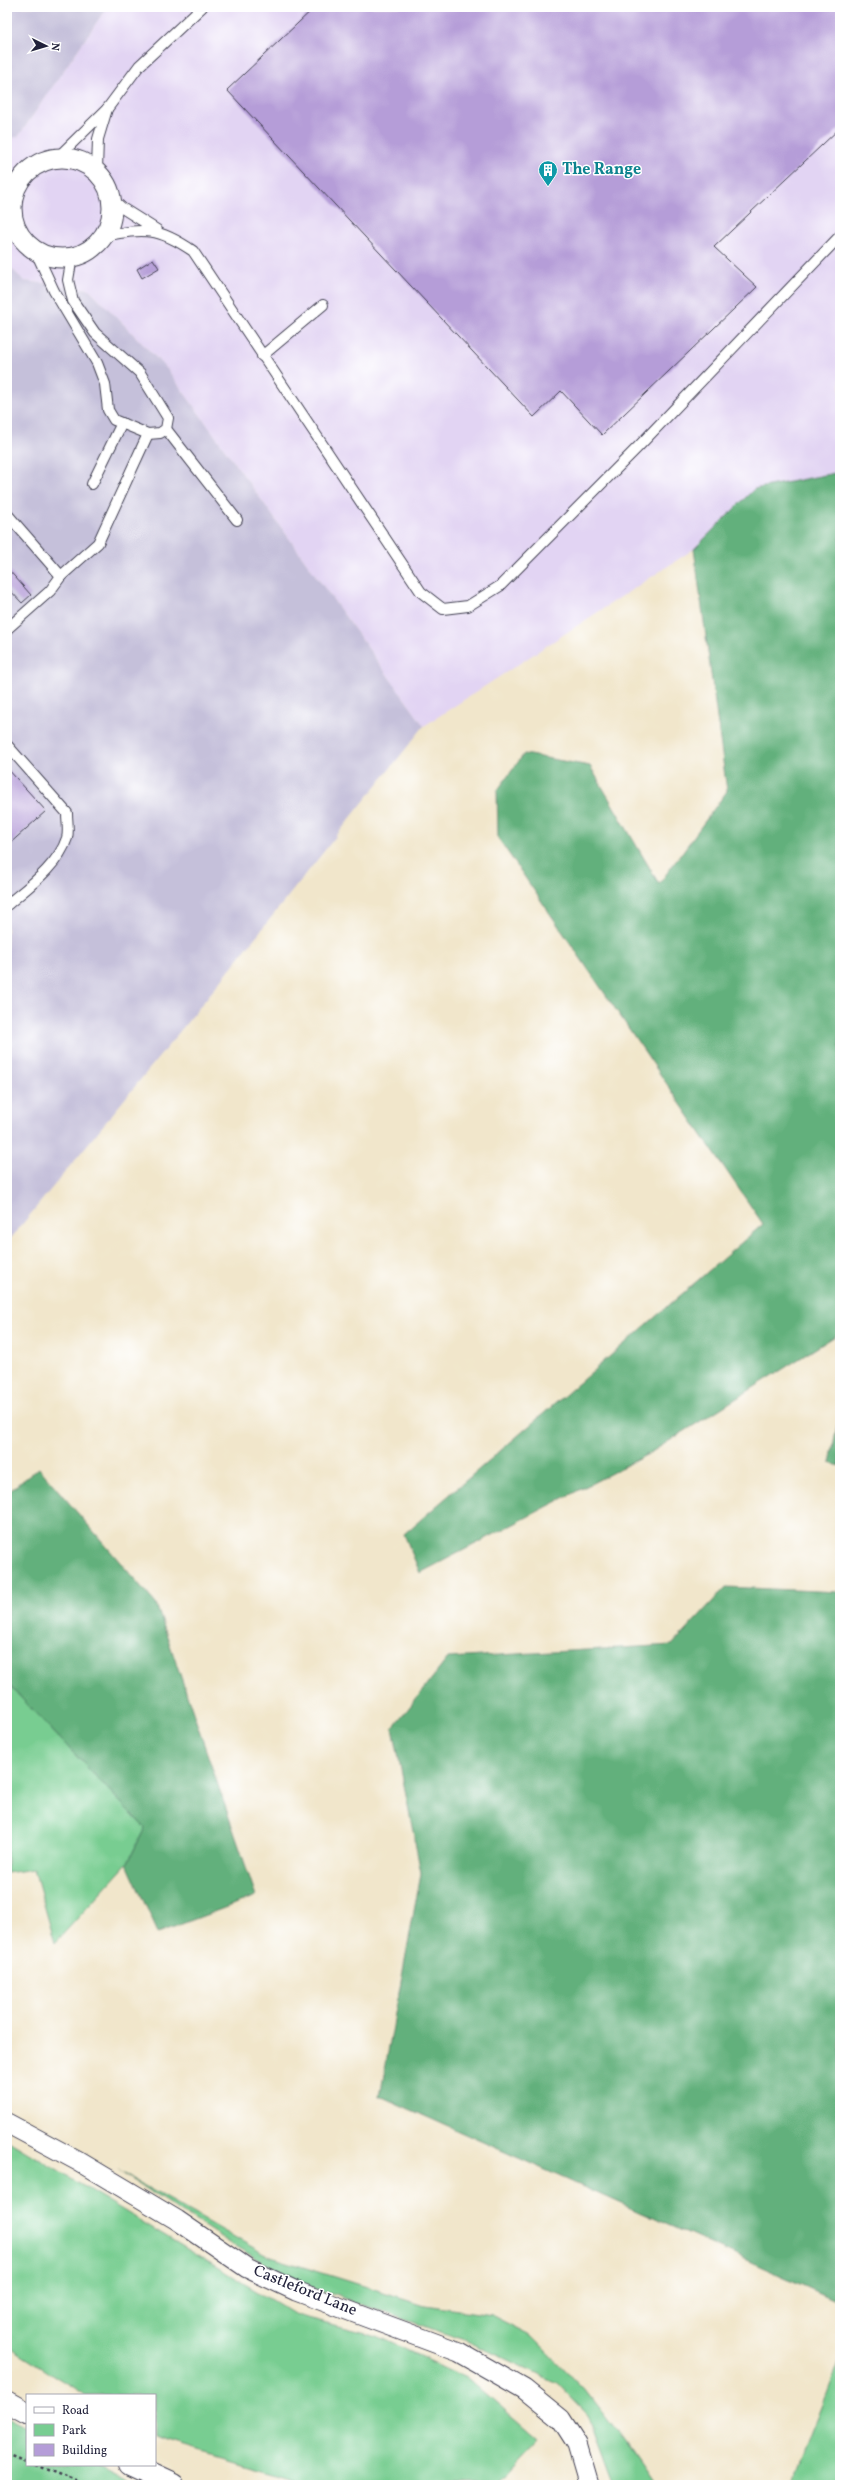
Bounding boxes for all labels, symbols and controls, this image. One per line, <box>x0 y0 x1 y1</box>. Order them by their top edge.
north arrow <box>26 26 66 66</box>
text: N <box>47 42 62 51</box>
building icon: The Range <box>537 159 559 187</box>
place label: The Range <box>562 159 641 181</box>
street label: Castleford Lane <box>250 2260 360 2322</box>
legend <box>26 2394 156 2466</box>
text: Road <box>62 2403 89 2419</box>
text: Park <box>62 2423 87 2439</box>
text: Building <box>62 2443 107 2459</box>

